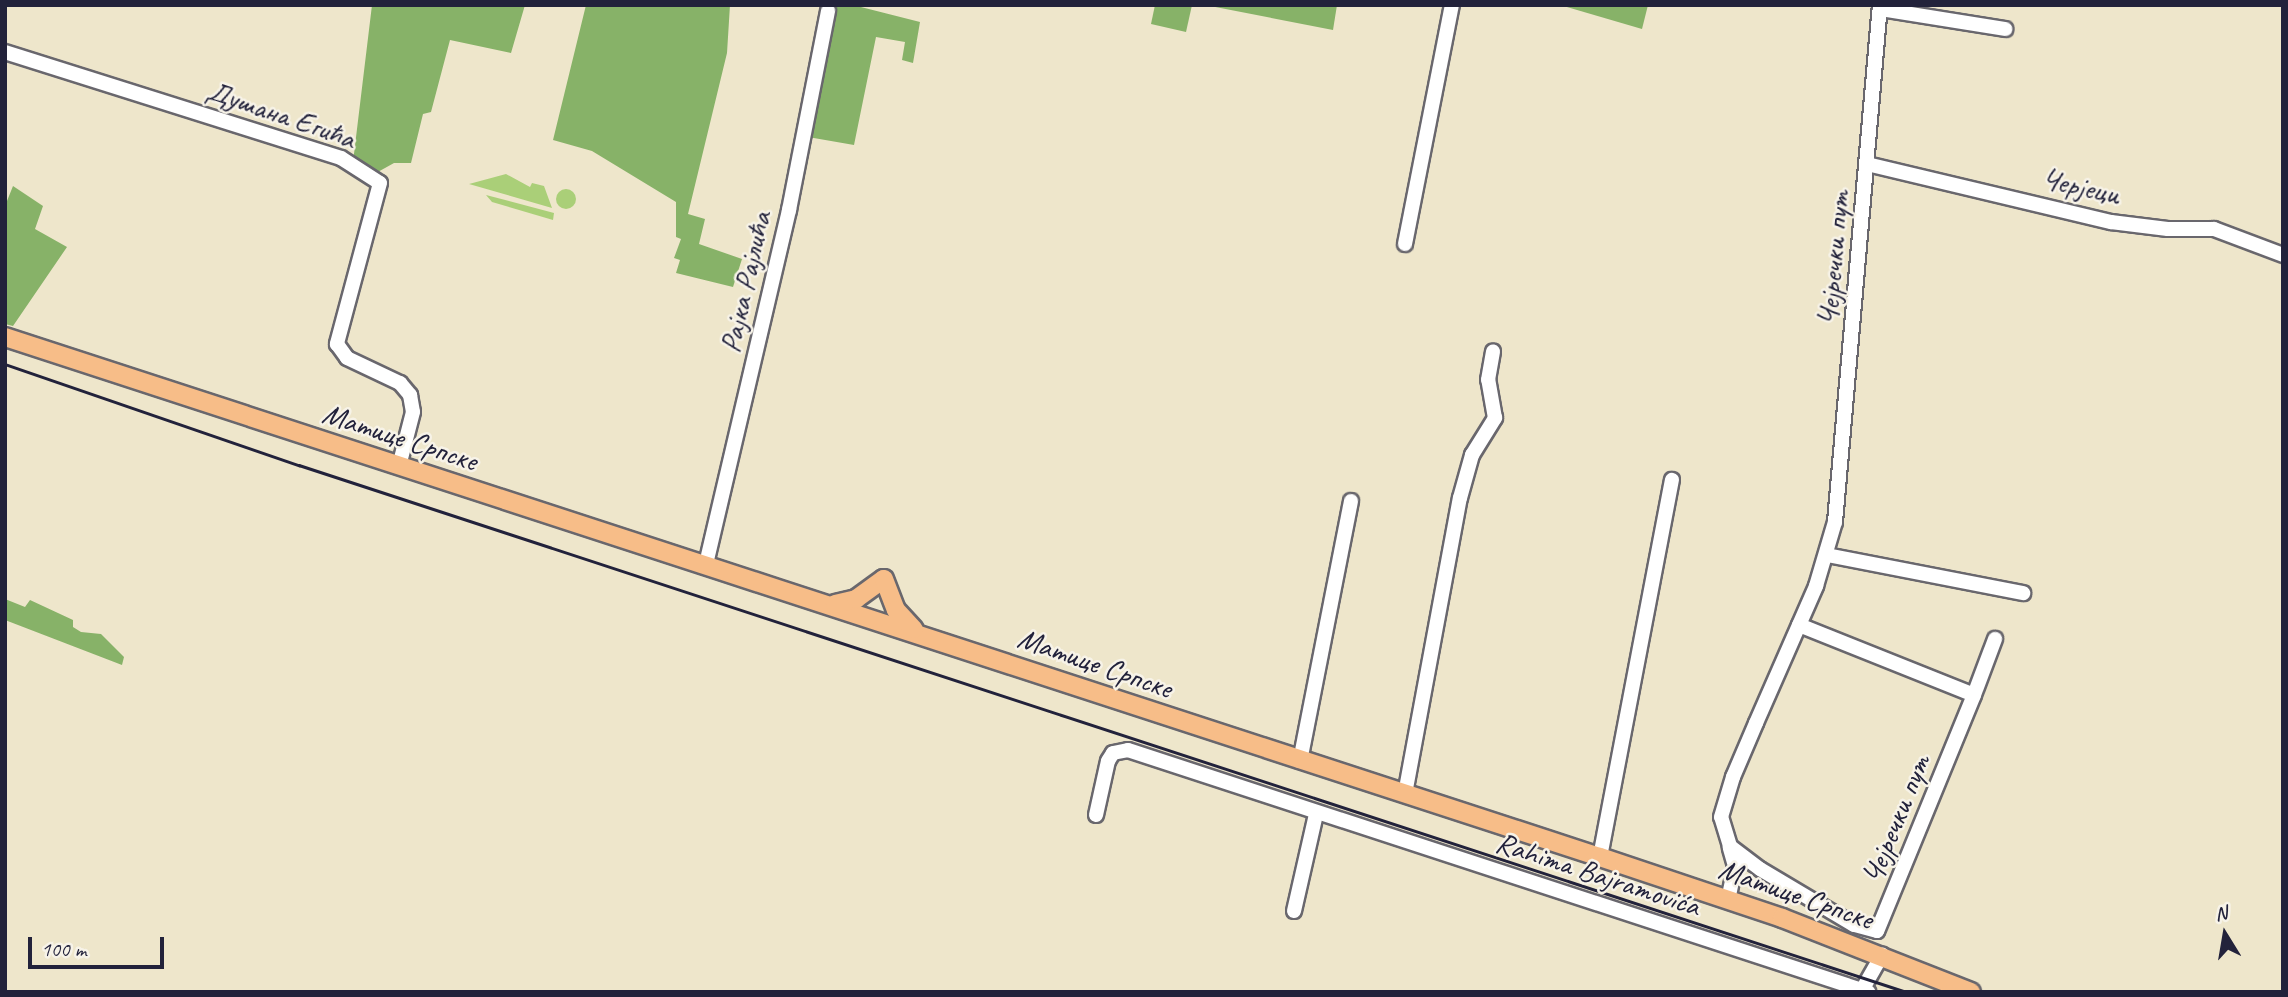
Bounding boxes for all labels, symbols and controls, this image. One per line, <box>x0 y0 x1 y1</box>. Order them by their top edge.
street label: Душана Егића <box>202 72 360 156</box>
street label: Черјеци <box>2039 160 2123 212</box>
street label: Чејречки пут <box>1809 189 1857 327</box>
street label: Рајка Рајлића <box>711 208 779 356</box>
street label: Матице Српске <box>317 395 483 479</box>
street label: Матице Српске <box>1013 620 1177 706</box>
street label: Чејречки пут <box>1854 750 1938 888</box>
street label: Rahima Bajramovića <box>1492 824 1704 924</box>
street label: Матице Српске <box>1714 851 1878 937</box>
north arrow <box>2190 899 2260 969</box>
text: N <box>2213 900 2229 926</box>
scale bar <box>32 923 168 967</box>
text: 100 m <box>41 936 86 962</box>

